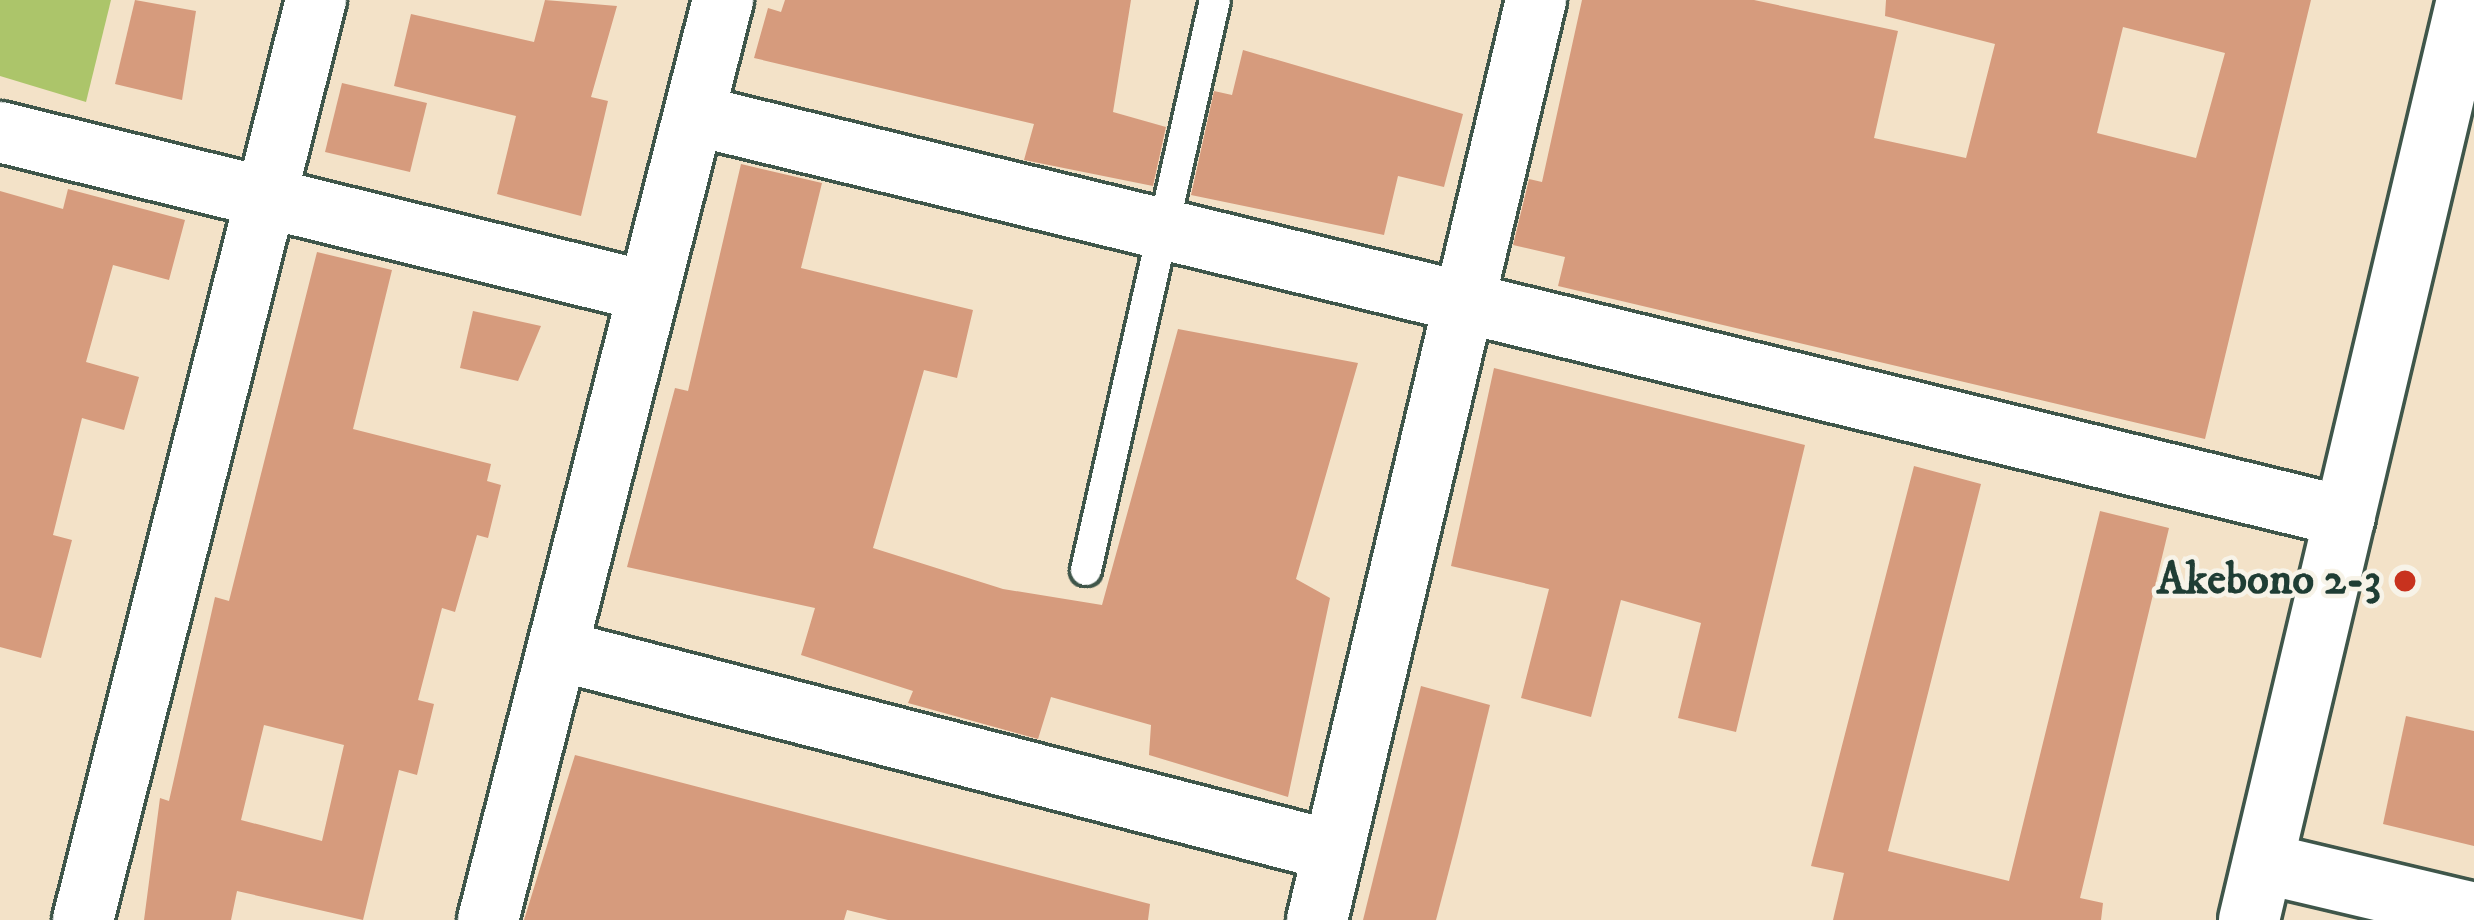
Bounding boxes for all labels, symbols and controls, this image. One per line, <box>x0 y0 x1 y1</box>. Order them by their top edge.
place label: Akebono 2-3 <box>2157 554 2381 608</box>
marker: Akebono 2-3 <box>2392 568 2418 594</box>

